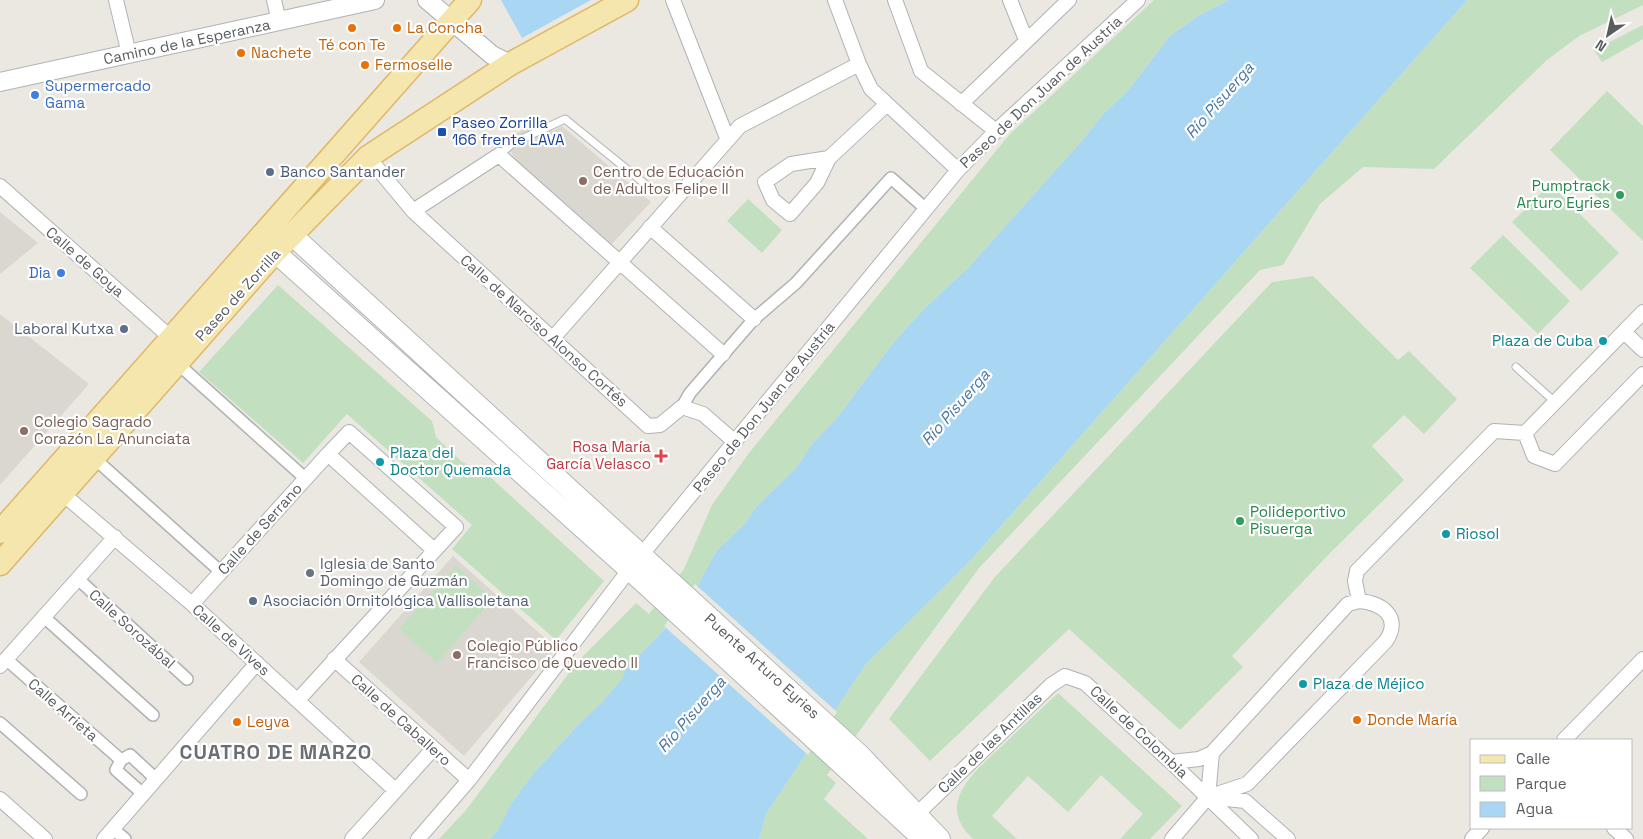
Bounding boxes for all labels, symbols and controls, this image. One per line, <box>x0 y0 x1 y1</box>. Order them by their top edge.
north arrow <box>1583 10 1633 60</box>
street label: Paseo de Don Juan de Austria <box>956 11 1126 172</box>
street label: Camino de la Esperanza <box>102 14 272 68</box>
place label: La Concha <box>407 18 483 37</box>
marker: Té con Te <box>346 22 358 34</box>
marker: La Concha <box>391 22 403 34</box>
place label: Té con Te <box>318 35 386 54</box>
text: N <box>1592 36 1610 56</box>
place label: Nachete <box>251 43 312 62</box>
marker: Nachete <box>235 47 247 59</box>
place label: Fermoselle <box>375 55 453 74</box>
water label: Río Pisuerga <box>1180 57 1259 143</box>
marker: Fermoselle <box>359 59 371 71</box>
place label: Supermercado Gama <box>45 76 151 112</box>
marker: Supermercado Gama <box>29 89 41 101</box>
place label: Paseo Zorrilla 166 frente LAVA <box>452 113 565 149</box>
marker: Paseo Zorrilla 166 frente LAVA <box>436 126 448 138</box>
place label: Banco Santander <box>280 162 406 181</box>
place label: Centro de Educación de Adultos Felipe II <box>593 162 744 198</box>
marker: Banco Santander <box>264 166 276 178</box>
marker: Centro de Educación de Adultos Felipe II <box>577 175 589 187</box>
place label: Pumptrack Arturo Eyries <box>1517 176 1610 212</box>
marker: Pumptrack Arturo Eyries <box>1614 189 1626 201</box>
street label: Calle de Goya <box>42 222 129 301</box>
street label: Paseo de Zorrilla <box>191 244 285 345</box>
street label: Calle de Narciso Alonso Cortés <box>457 250 632 411</box>
place label: Dia <box>29 263 51 282</box>
marker: Dia <box>55 267 67 279</box>
street label: Paseo de Don Juan de Austria <box>689 317 839 496</box>
place label: Laboral Kutxa <box>14 319 114 338</box>
marker: Laboral Kutxa <box>118 323 130 335</box>
place label: Plaza de Cuba <box>1492 331 1593 350</box>
marker: Plaza de Cuba <box>1597 335 1609 347</box>
water label: Río Pisuerga <box>916 364 995 450</box>
place label: Colegio Sagrado Corazón La Anunciata <box>34 412 191 448</box>
marker: Colegio Sagrado Corazón La Anunciata <box>18 425 30 437</box>
place label: Rosa María García Velasco <box>546 437 651 473</box>
place label: Plaza del Doctor Quemada <box>390 443 511 479</box>
marker: Rosa María García Velasco <box>655 450 667 462</box>
marker: Plaza del Doctor Quemada <box>374 456 386 468</box>
street label: Calle de Serrano <box>213 479 306 578</box>
place label: Polideportivo Pisuerga <box>1250 502 1346 538</box>
marker: Polideportivo Pisuerga <box>1234 515 1246 527</box>
place label: Riosol <box>1456 524 1499 543</box>
marker: Riosol <box>1440 528 1452 540</box>
place label: Iglesia de Santo Domingo de Guzmán <box>320 554 468 590</box>
marker: Iglesia de Santo Domingo de Guzmán <box>304 567 316 579</box>
street label: Calle Sorozábal <box>85 585 179 672</box>
place label: Asociación Ornitológica Vallisoletana <box>263 591 529 610</box>
marker: Asociación Ornitológica Vallisoletana <box>247 595 259 607</box>
street label: Calle de Vives <box>189 600 274 680</box>
street label: Puente Arturo Eyries <box>701 609 824 722</box>
place label: Colegio Público Francisco de Quevedo II <box>467 636 638 672</box>
marker: Colegio Público Francisco de Quevedo II <box>451 649 463 661</box>
street label: Calle de Caballero <box>347 670 455 770</box>
water label: Río Pisuerga <box>652 671 731 757</box>
street label: Calle Arrieta <box>24 674 103 745</box>
place label: Plaza de Méjico <box>1313 674 1424 693</box>
marker: Plaza de Méjico <box>1297 678 1309 690</box>
street label: Calle de Colombia <box>1086 681 1193 782</box>
street label: Calle de las Antillas <box>934 688 1046 797</box>
place label: Donde María <box>1367 710 1458 729</box>
place label: Leyva <box>247 712 290 731</box>
marker: Donde María <box>1351 714 1363 726</box>
marker: Leyva <box>231 716 243 728</box>
district label: CUATRO DE MARZO <box>180 739 372 765</box>
legend <box>1470 739 1633 829</box>
text: Calle <box>1516 749 1551 768</box>
text: Parque <box>1516 774 1567 793</box>
text: Agua <box>1516 799 1553 818</box>

